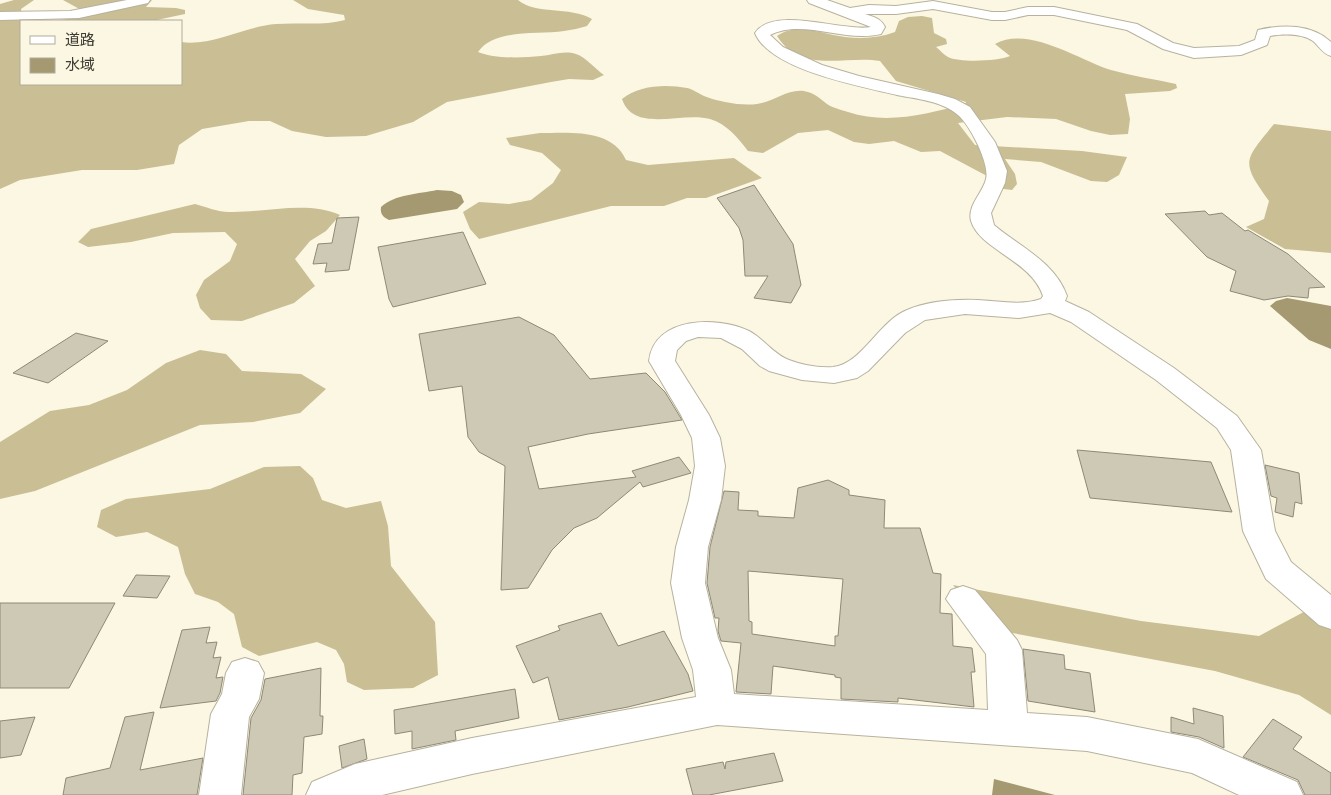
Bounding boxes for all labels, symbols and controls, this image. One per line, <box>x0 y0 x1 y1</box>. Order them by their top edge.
legend <box>20 20 182 85</box>
text: 道路 <box>65 31 95 49</box>
text: 水域 <box>65 56 95 74</box>

